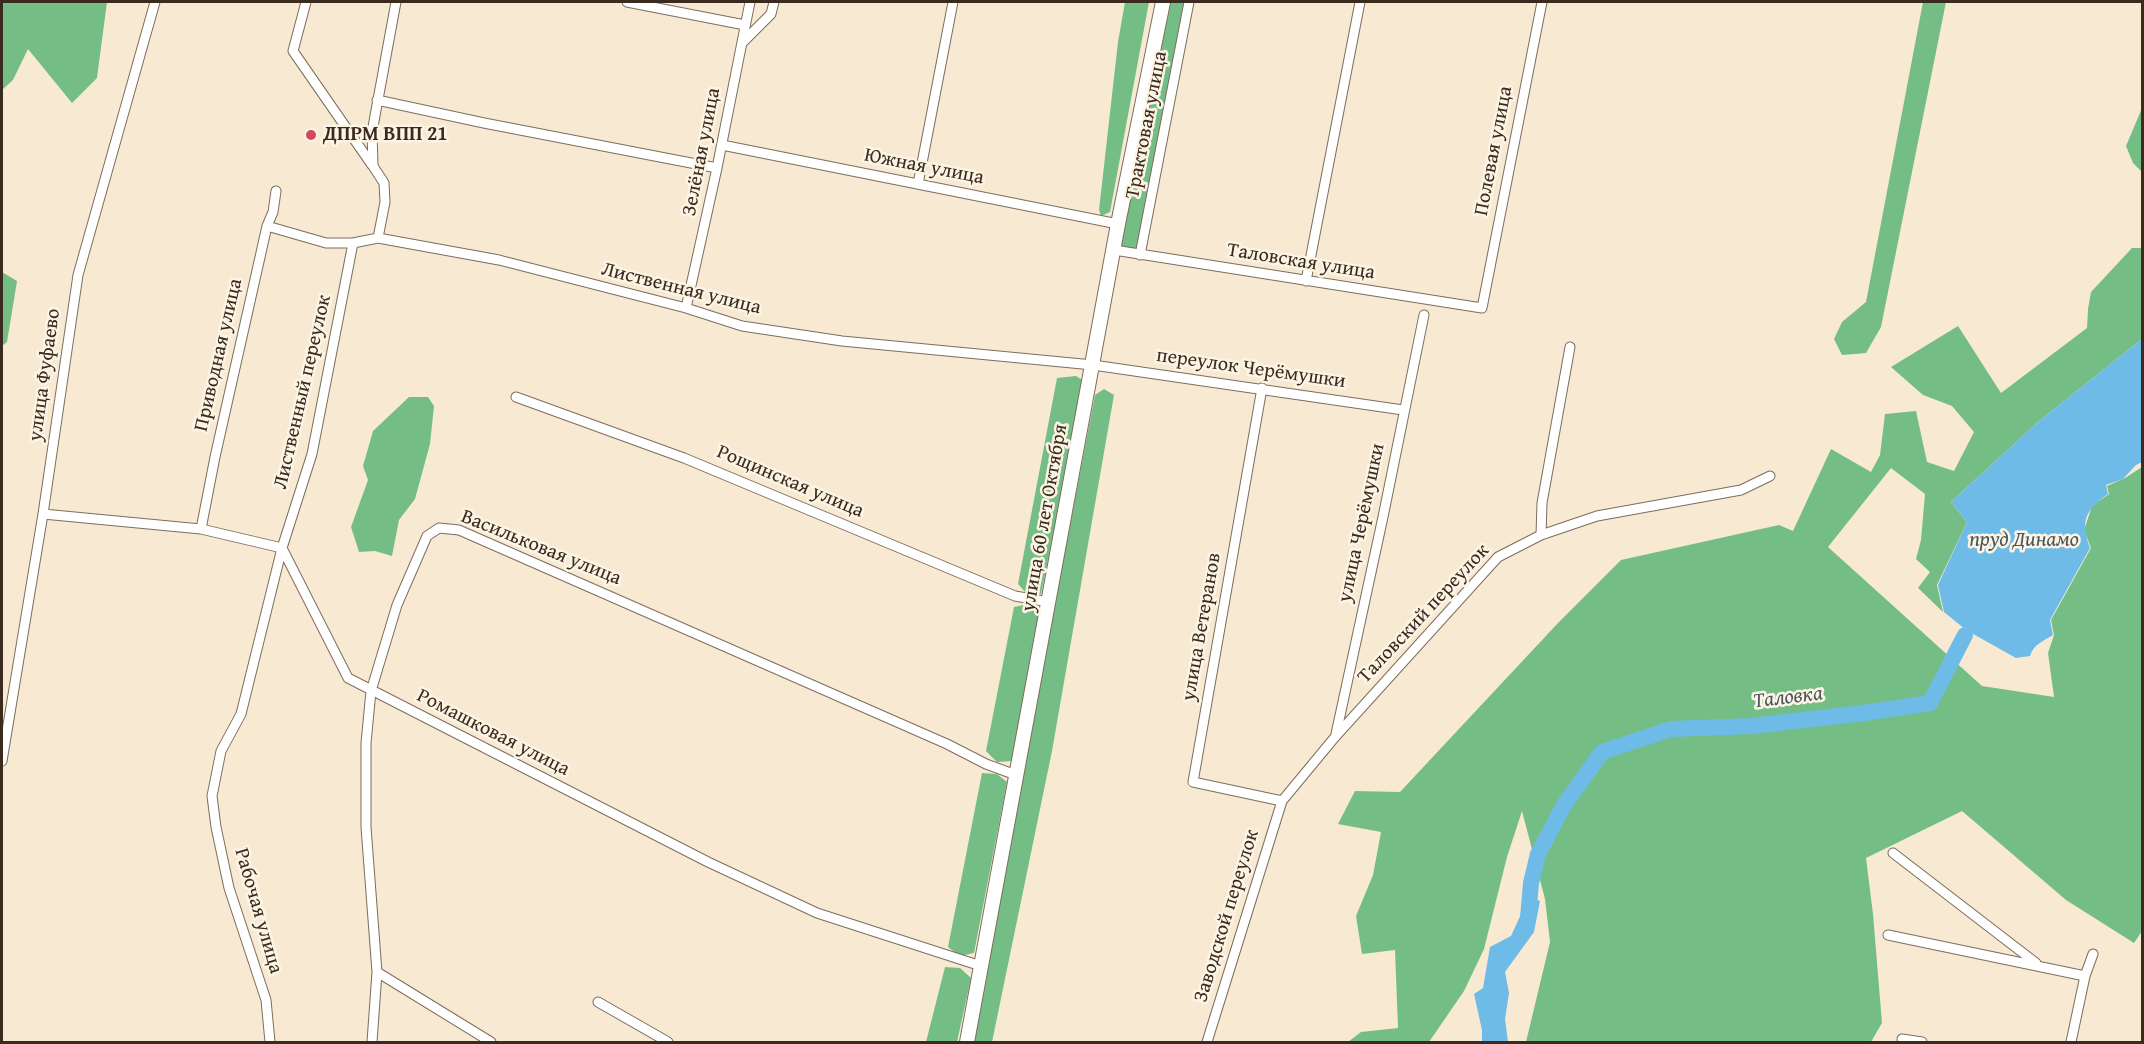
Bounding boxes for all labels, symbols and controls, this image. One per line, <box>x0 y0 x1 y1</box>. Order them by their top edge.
street label: Трактовая улица <box>1121 49 1173 201</box>
street label: Полевая улица <box>1470 84 1518 218</box>
street label: Зелёная улица <box>678 86 726 218</box>
place label: ДПРМ ВПП 21 <box>323 123 448 147</box>
marker: ДПРМ ВПП 21 <box>304 128 318 142</box>
street label: Южная улица <box>862 144 986 190</box>
street label: Таловская улица <box>1226 238 1376 286</box>
street label: Лиственная улица <box>599 258 763 320</box>
street label: Приводная улица <box>190 276 248 434</box>
street label: Лиственный переулок <box>269 293 337 491</box>
street label: улица Фуфаево <box>24 307 66 443</box>
street label: переулок Черёмушки <box>1155 344 1347 394</box>
street label: улица 60 лет Октября <box>1017 422 1073 614</box>
street label: Рощинская улица <box>713 440 867 524</box>
street label: улица Черёмушки <box>1333 441 1391 605</box>
street label: Васильковая улица <box>457 505 625 591</box>
water label: пруд Динамо <box>1969 528 2079 554</box>
street label: Таловский переулок <box>1353 539 1495 689</box>
street label: улица Ветеранов <box>1177 551 1227 703</box>
water label: Таловка <box>1752 681 1824 715</box>
street label: Ромашковая улица <box>413 684 573 782</box>
street label: Заводской переулок <box>1189 827 1265 1005</box>
street label: Рабочая улица <box>229 845 287 977</box>

